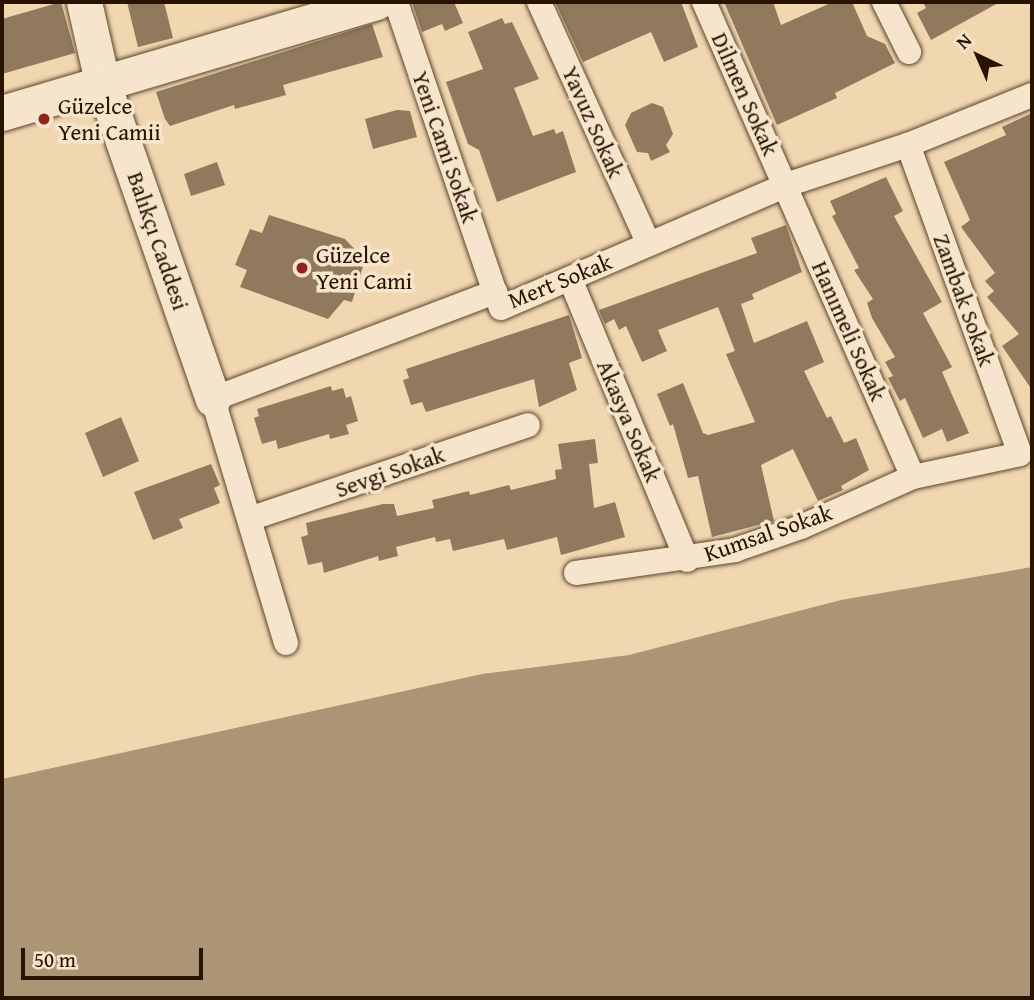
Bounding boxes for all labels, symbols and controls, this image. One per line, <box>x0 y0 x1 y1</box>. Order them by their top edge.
north arrow <box>943 21 1013 91</box>
text: N <box>949 26 978 55</box>
street label: Dilmen Sokak <box>706 28 784 160</box>
street label: Yavuz Sokak <box>556 62 630 182</box>
street label: Yeni Cami Sokak <box>406 68 484 226</box>
place label: Güzelce Yeni Camii <box>58 92 161 146</box>
marker: Güzelce Yeni Camii <box>36 111 52 127</box>
street label: Balıkçı Caddesi <box>121 168 195 314</box>
street label: Zambak Sokak <box>927 230 1001 370</box>
place label: Güzelce Yeni Cami <box>316 241 412 295</box>
street label: Mert Sokak <box>504 248 616 314</box>
street label: Hanımeli Sokak <box>806 257 892 405</box>
marker: Güzelce Yeni Cami <box>294 260 310 276</box>
street label: Akasya Sokak <box>591 356 667 486</box>
street label: Sevgi Sokak <box>332 440 448 504</box>
street label: Kumsal Sokak <box>700 498 836 568</box>
scale bar <box>24 934 206 978</box>
text: 50 m <box>34 944 76 975</box>

